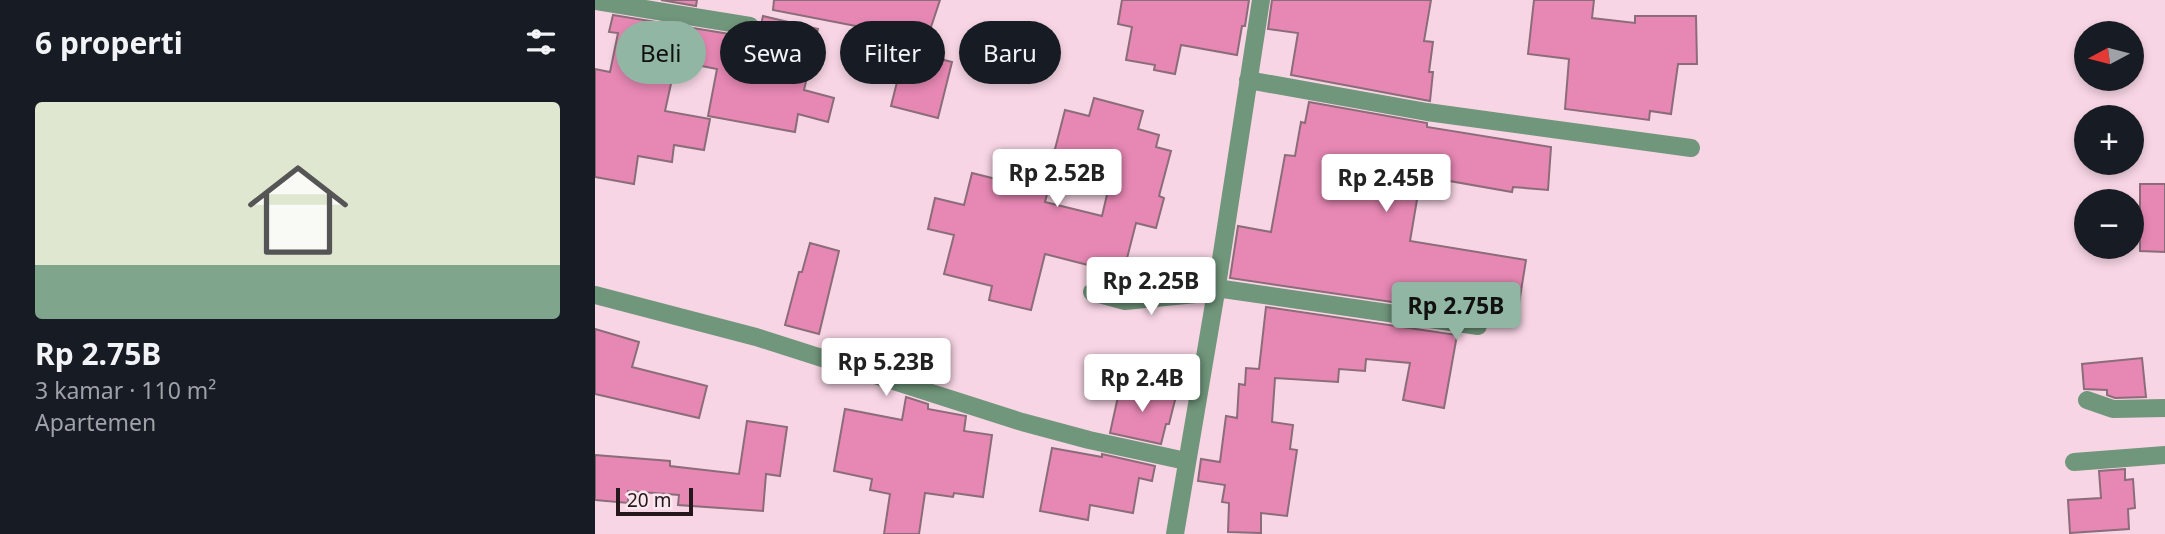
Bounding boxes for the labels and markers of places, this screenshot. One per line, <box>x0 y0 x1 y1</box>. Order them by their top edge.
pin: Rp 2.52B <box>985 150 1129 209</box>
pin: Rp 2.45B <box>1314 154 1458 214</box>
pin: Rp 2.25B <box>1079 258 1223 317</box>
pin: Rp 2.75B <box>1384 282 1528 342</box>
pin: Rp 5.23B <box>814 338 958 398</box>
pin: Rp 2.4B <box>1077 354 1207 414</box>

